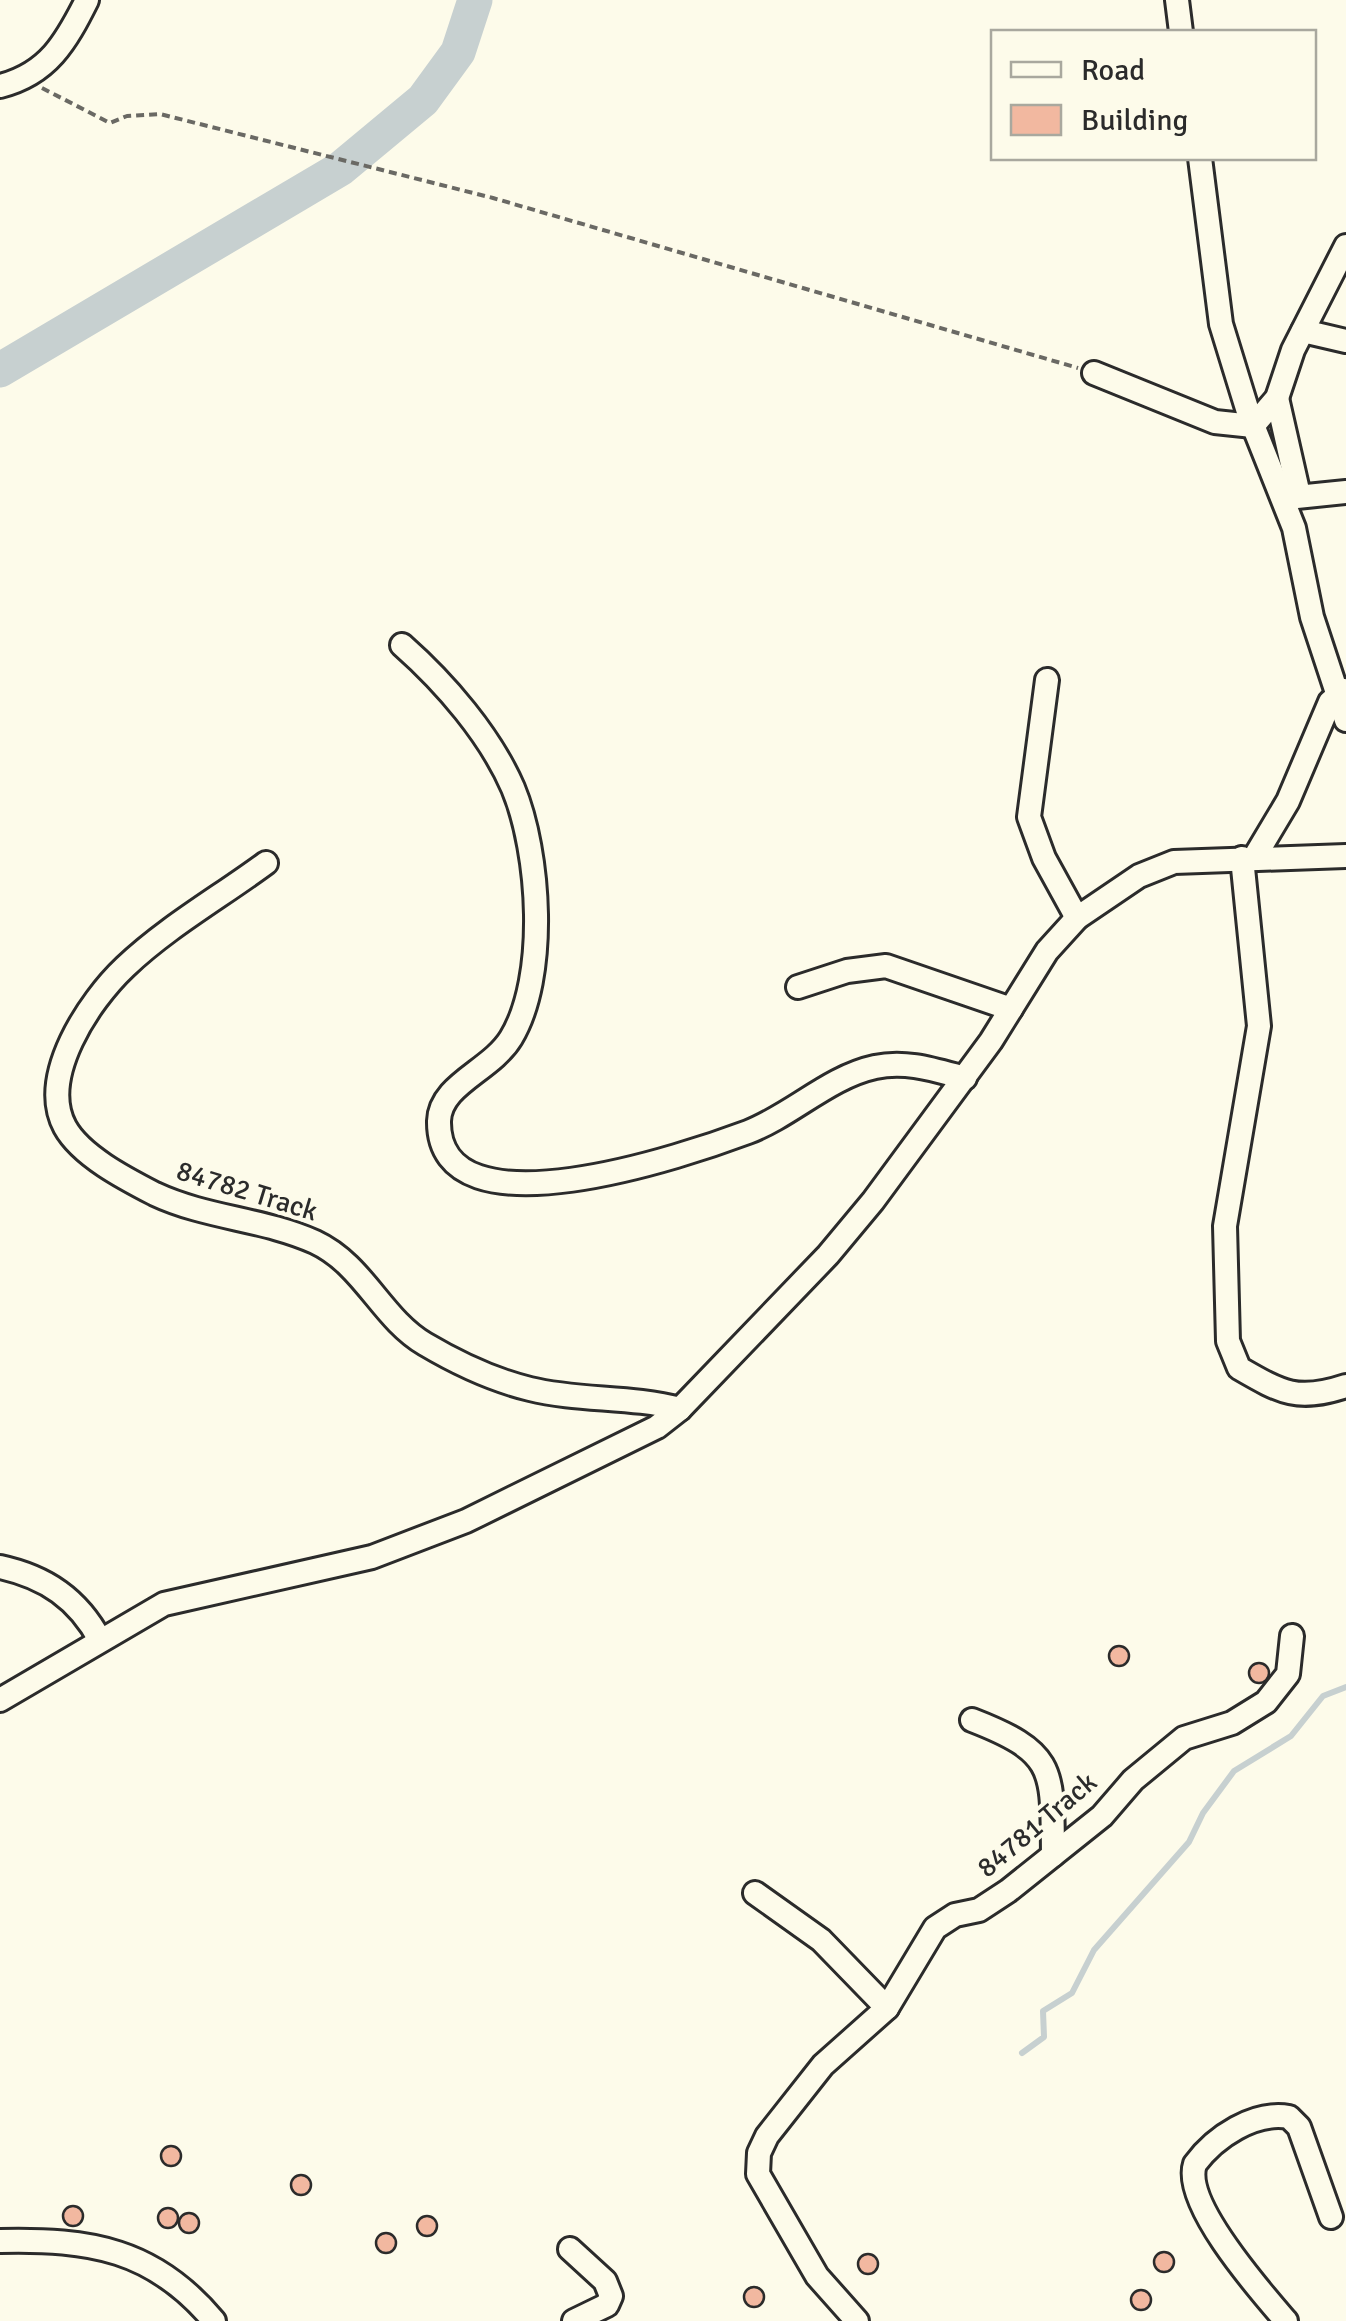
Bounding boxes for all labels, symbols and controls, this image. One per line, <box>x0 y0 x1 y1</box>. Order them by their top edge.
legend <box>991 30 1316 160</box>
text: Road <box>1081 52 1145 89</box>
text: Building <box>1081 102 1188 139</box>
street label: 84782 Track <box>172 1153 322 1229</box>
street label: 84781 Track <box>970 1765 1104 1885</box>

